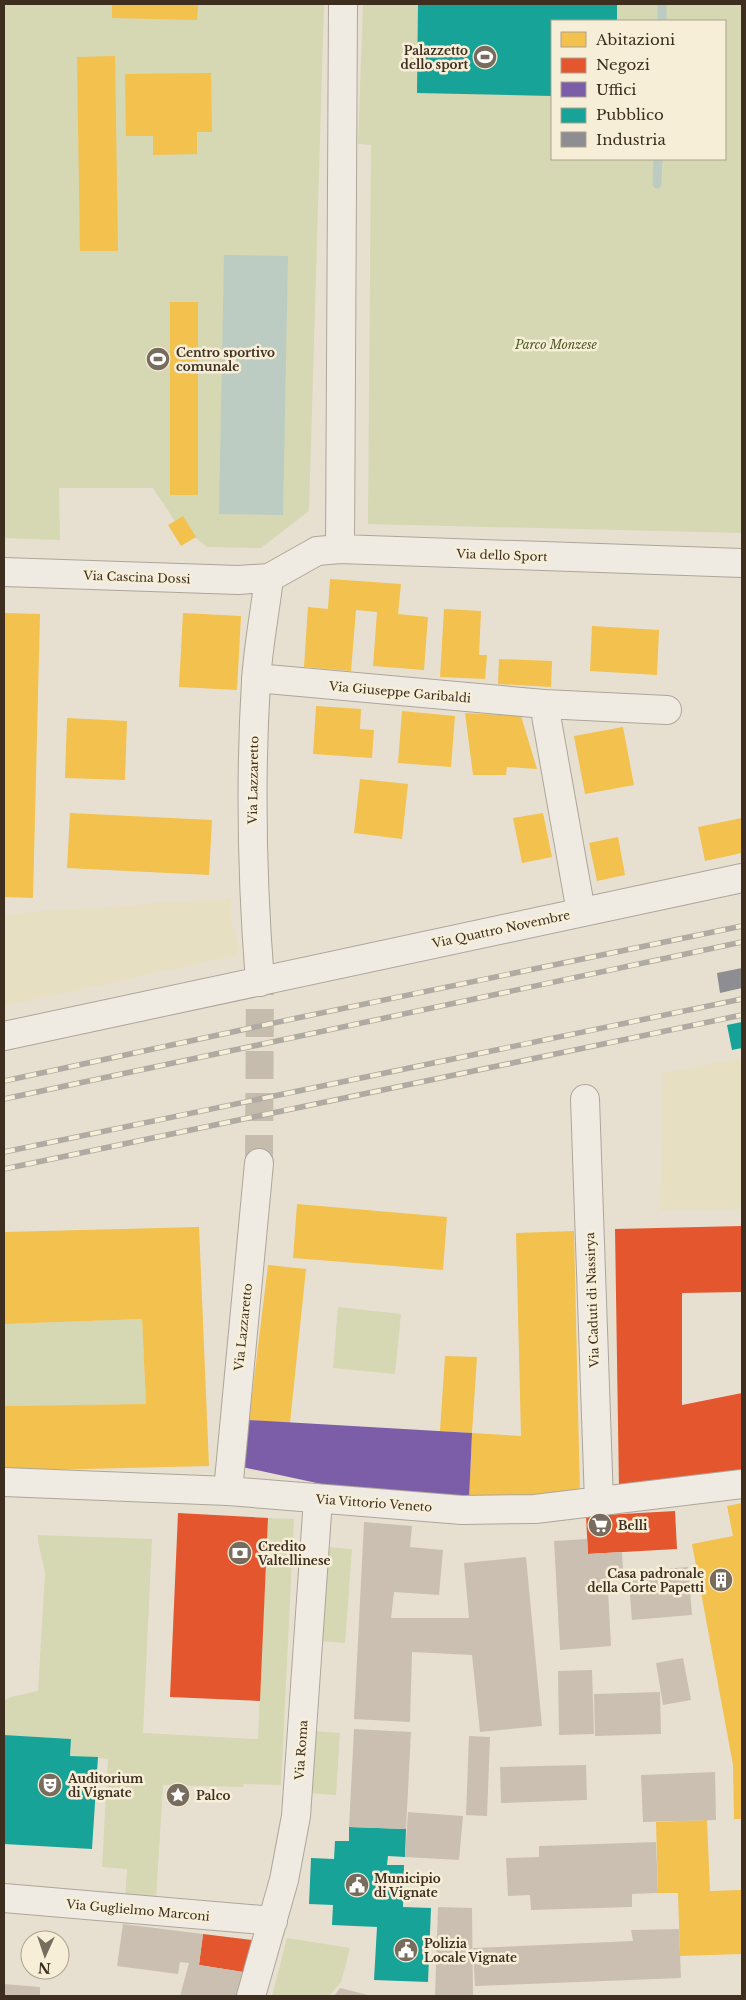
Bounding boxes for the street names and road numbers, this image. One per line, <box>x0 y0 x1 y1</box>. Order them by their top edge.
street label: Via dello Sport <box>455 546 548 564</box>
street label: Via Cascina Dossi <box>82 568 191 586</box>
street label: Via Giuseppe Garibaldi <box>327 678 472 706</box>
street label: Via Lazzaretto <box>245 736 261 825</box>
street label: Via Quattro Novembre <box>430 907 571 951</box>
street label: Via Caduti di Nassirya <box>582 1232 602 1369</box>
street label: Via Lazzaretto <box>231 1282 255 1373</box>
street label: Via Vittorio Veneto <box>314 1491 433 1515</box>
street label: Via Roma <box>291 1719 311 1781</box>
street label: Via Guglielmo Marconi <box>65 1896 210 1924</box>

